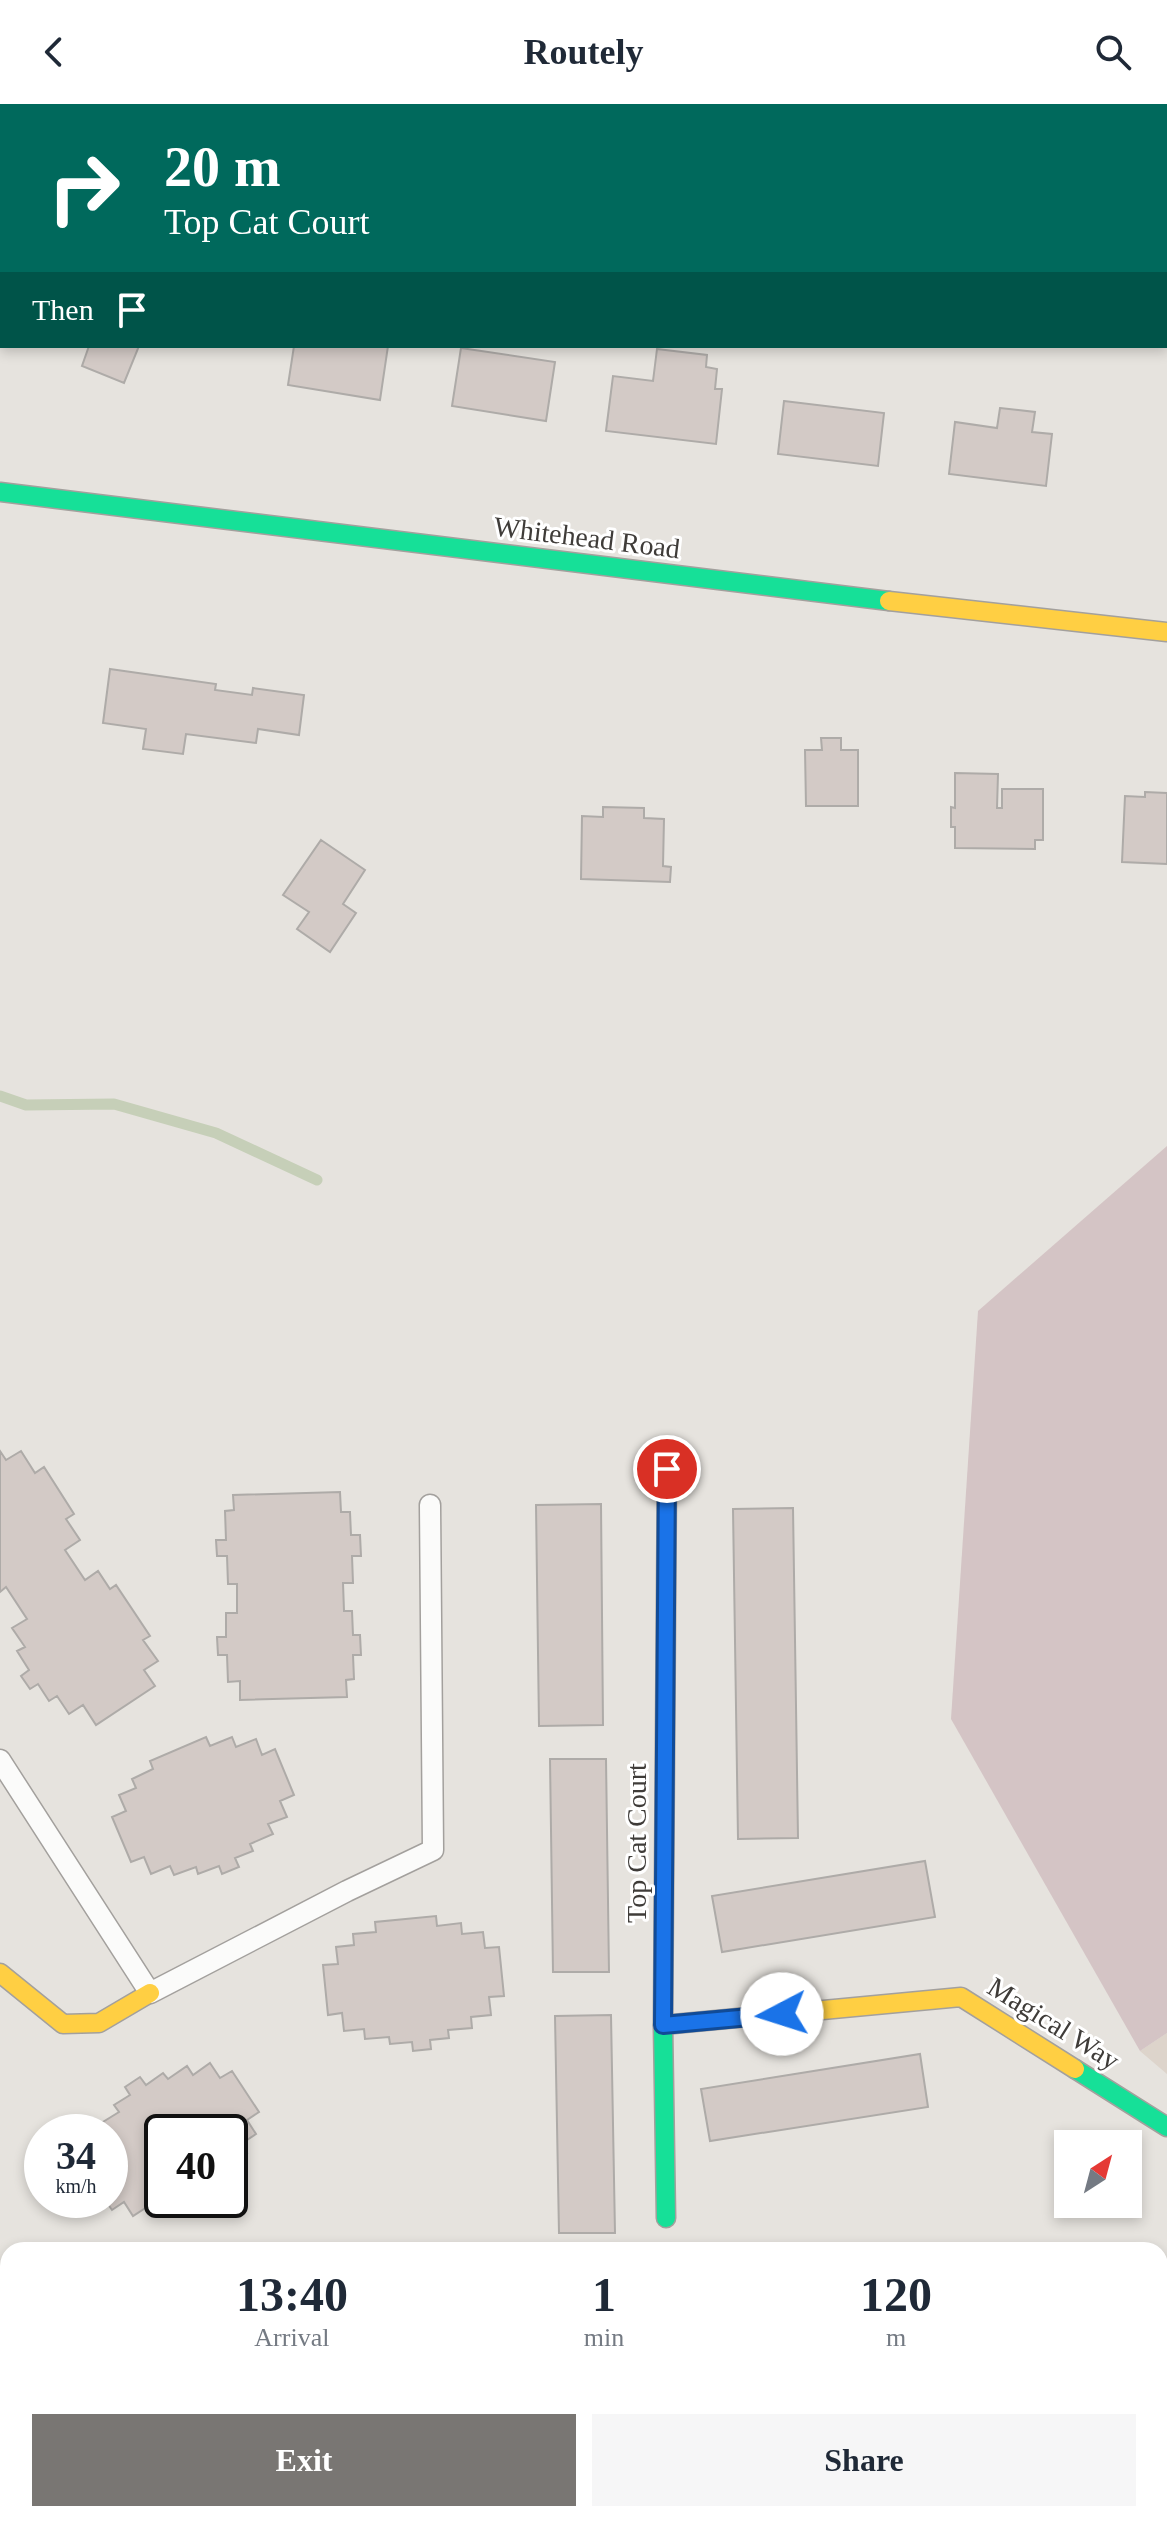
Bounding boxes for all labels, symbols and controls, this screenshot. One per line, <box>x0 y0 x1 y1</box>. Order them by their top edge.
icon: back <box>32 30 76 74</box>
icon: search <box>1091 30 1135 74</box>
text: Routely <box>524 32 644 72</box>
icon: right <box>32 136 136 240</box>
text: 20 m <box>164 136 281 198</box>
text: Top Cat Court <box>164 202 369 242</box>
icon: arrive <box>110 288 154 332</box>
text: Then <box>32 293 94 326</box>
street label: Whitehead Road <box>492 511 682 564</box>
pin <box>633 1435 701 1503</box>
icon: arrive <box>645 1447 689 1491</box>
street label: Top Cat Court <box>621 1763 652 1923</box>
street label: Magical Way <box>982 1971 1125 2076</box>
position arrow <box>740 1972 824 2056</box>
speed limit sign: 40 <box>144 2114 248 2218</box>
north arrow <box>1054 2130 1142 2218</box>
map controls <box>1054 2130 1142 2218</box>
text: 34 <box>56 2133 96 2178</box>
text: km/h <box>55 2175 97 2197</box>
text: 13:40 <box>236 2268 348 2321</box>
text: 1 <box>592 2268 616 2321</box>
text: 120 <box>860 2268 932 2321</box>
text: Arrival <box>254 2323 329 2352</box>
text: min <box>584 2323 624 2352</box>
text: m <box>886 2323 906 2352</box>
button: Exit <box>32 2414 576 2506</box>
button: Share <box>592 2414 1136 2506</box>

